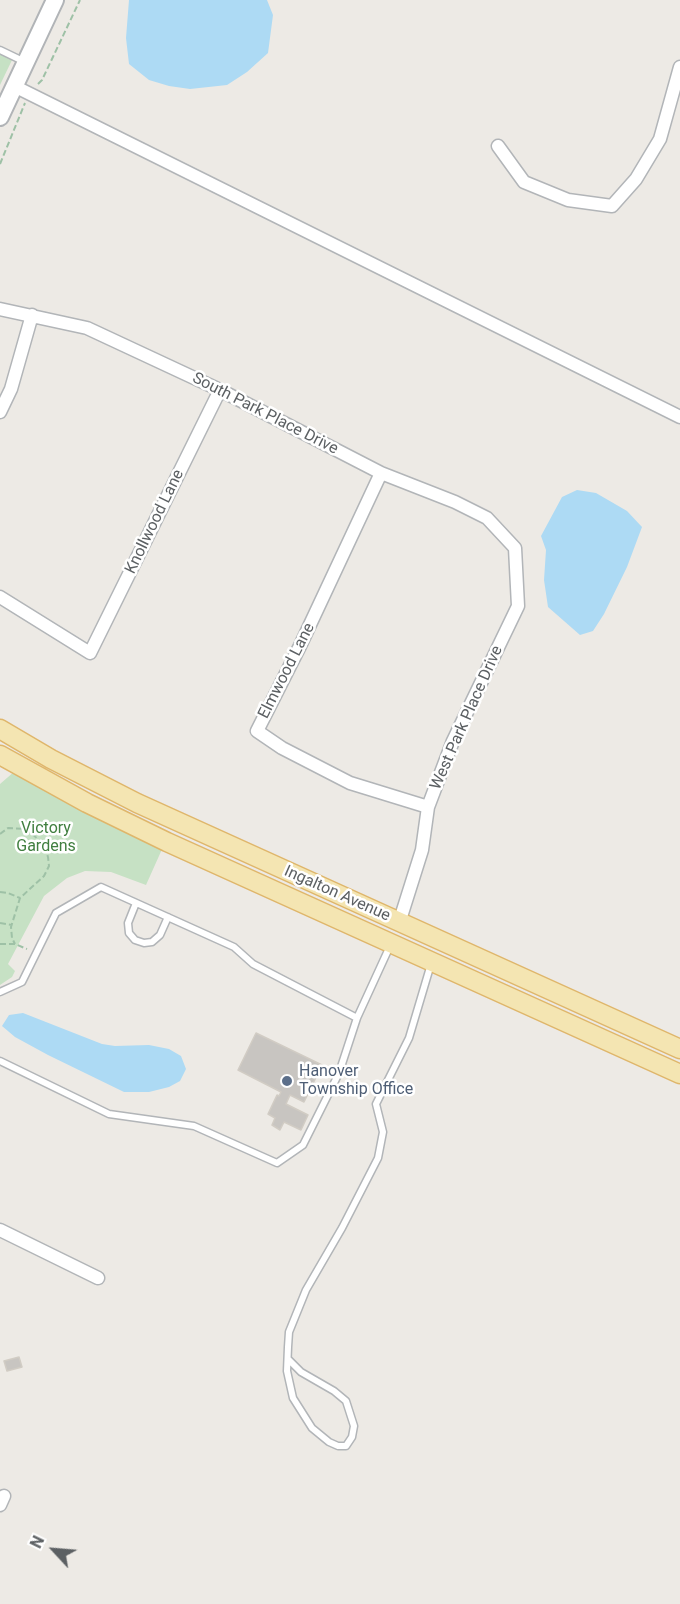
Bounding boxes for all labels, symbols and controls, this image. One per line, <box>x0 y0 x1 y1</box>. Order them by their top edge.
street label: South Park Place Drive <box>189 369 341 459</box>
street label: Knollwood Lane <box>121 467 189 577</box>
street label: Elmwood Lane <box>255 620 319 722</box>
street label: West Park Place Drive <box>427 643 507 793</box>
park label: Victory Gardens <box>16 819 76 857</box>
street label: Ingalton Avenue <box>281 862 393 926</box>
place label: Hanover Township Office <box>299 1062 413 1100</box>
marker: Hanover Township Office <box>280 1074 294 1088</box>
north arrow <box>24 1520 84 1580</box>
text: N <box>26 1533 48 1551</box>

